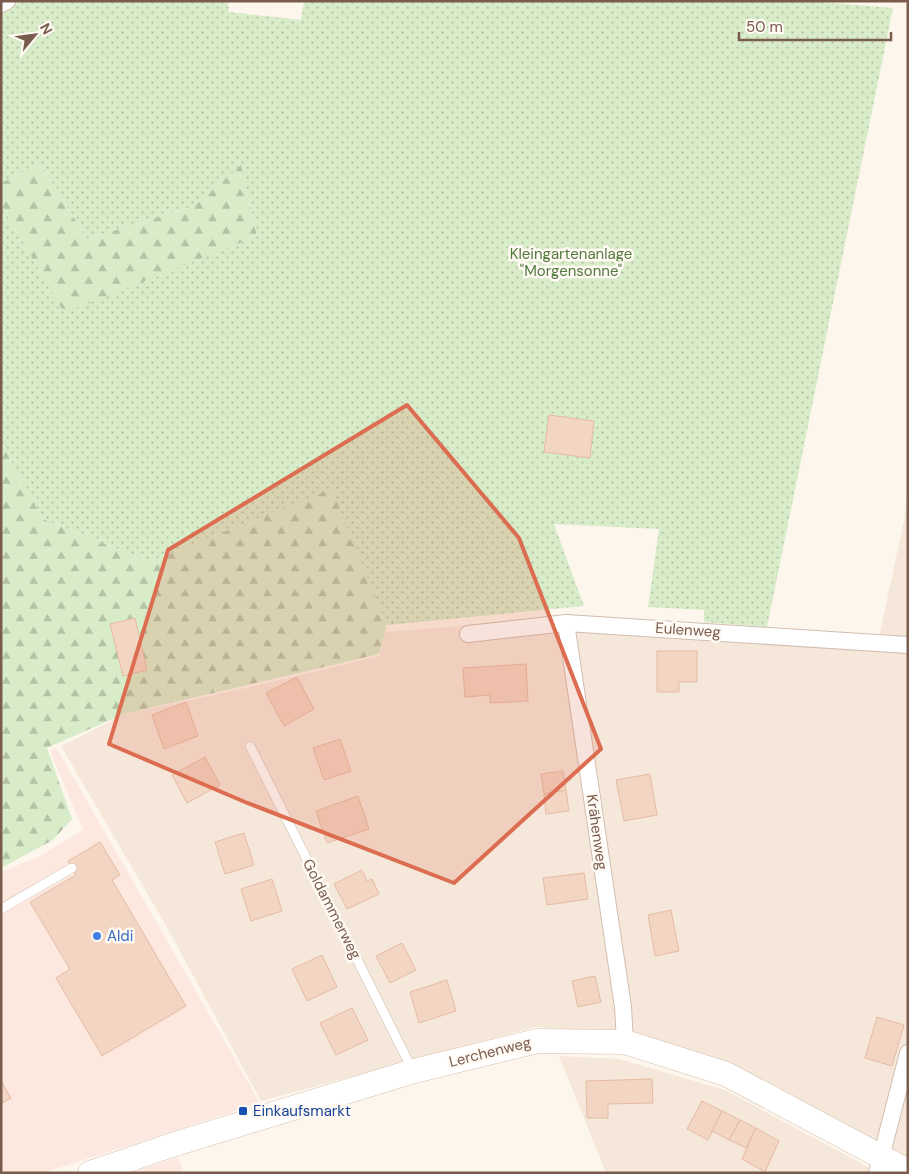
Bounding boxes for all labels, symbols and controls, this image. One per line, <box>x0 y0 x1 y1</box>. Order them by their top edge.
north arrow <box>10 10 60 60</box>
scale bar <box>739 10 892 42</box>
text: 50 m <box>746 17 783 37</box>
text: N <box>36 20 57 38</box>
park label: Kleingartenanlage "Morgensonne" <box>510 244 632 281</box>
street label: Eulenweg <box>655 618 721 642</box>
street label: Krähenweg <box>582 793 612 871</box>
street label: Goldammerweg <box>298 855 366 963</box>
place label: Aldi <box>107 926 133 946</box>
marker: Aldi <box>91 930 103 942</box>
street label: Lerchenweg <box>447 1032 533 1072</box>
place label: Einkaufsmarkt <box>253 1101 351 1121</box>
marker: Einkaufsmarkt <box>237 1105 249 1117</box>

